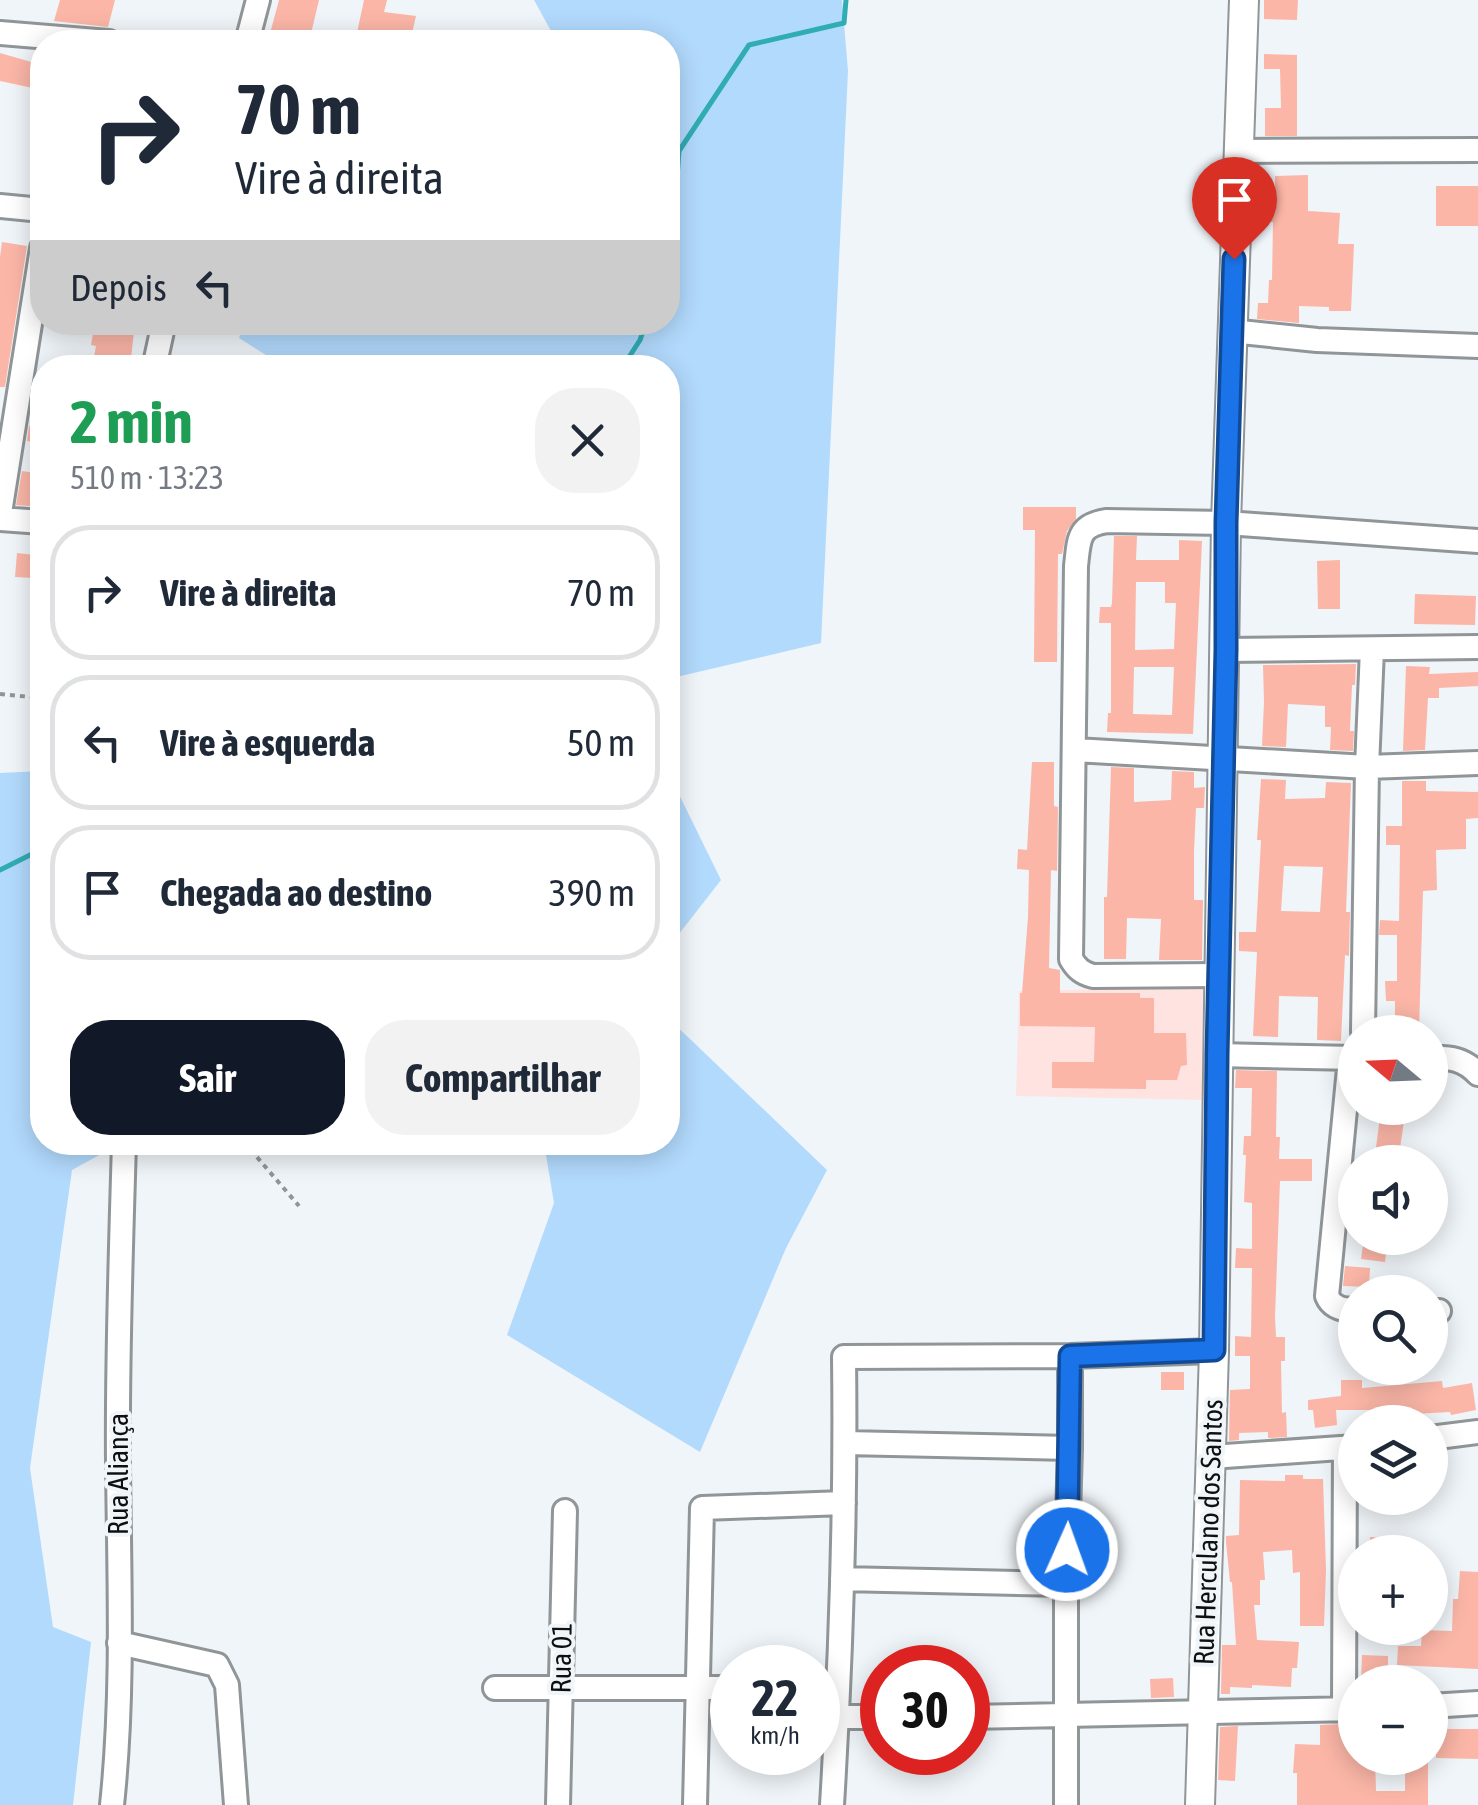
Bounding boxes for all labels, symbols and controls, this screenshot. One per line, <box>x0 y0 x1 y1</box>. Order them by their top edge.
text: 70 m <box>235 69 361 149</box>
icon: right <box>70 70 200 200</box>
text: Vire à direita <box>235 152 444 204</box>
pin <box>1192 157 1277 260</box>
icon: arrive <box>1207 172 1262 227</box>
icon: left <box>187 260 242 315</box>
text: Depois <box>70 266 167 309</box>
text: 2 min <box>70 387 193 456</box>
button: close <box>535 388 640 493</box>
text: 510 m · 13:23 <box>70 459 224 496</box>
icon: right <box>75 565 130 620</box>
text: Vire à direita <box>160 571 336 614</box>
text: 70 m <box>567 571 635 614</box>
icon: left <box>75 715 130 770</box>
text: Vire à esquerda <box>160 721 375 764</box>
text: 50 m <box>567 721 635 764</box>
icon: arrive <box>75 865 130 920</box>
text: Chegada ao destino <box>160 871 432 914</box>
text: 390 m <box>549 871 635 914</box>
north arrow <box>1338 1015 1448 1125</box>
map controls <box>1338 1015 1448 1775</box>
button: Sair <box>70 1020 345 1135</box>
button: Compartilhar <box>365 1020 640 1135</box>
button: sound <box>1338 1145 1448 1255</box>
button: search <box>1338 1275 1448 1385</box>
street label: Rua Herculano dos Santos <box>1187 1399 1229 1665</box>
button: layers <box>1338 1405 1448 1515</box>
street label: Rua Aliança <box>102 1413 134 1535</box>
position arrow <box>1015 1498 1119 1602</box>
button: + <box>1338 1535 1448 1645</box>
street label: Rua 01 <box>544 1622 578 1694</box>
speed limit sign: 30 <box>860 1645 990 1775</box>
button: − <box>1338 1665 1448 1775</box>
text: 22 <box>751 1669 798 1727</box>
text: km/h <box>750 1721 800 1749</box>

